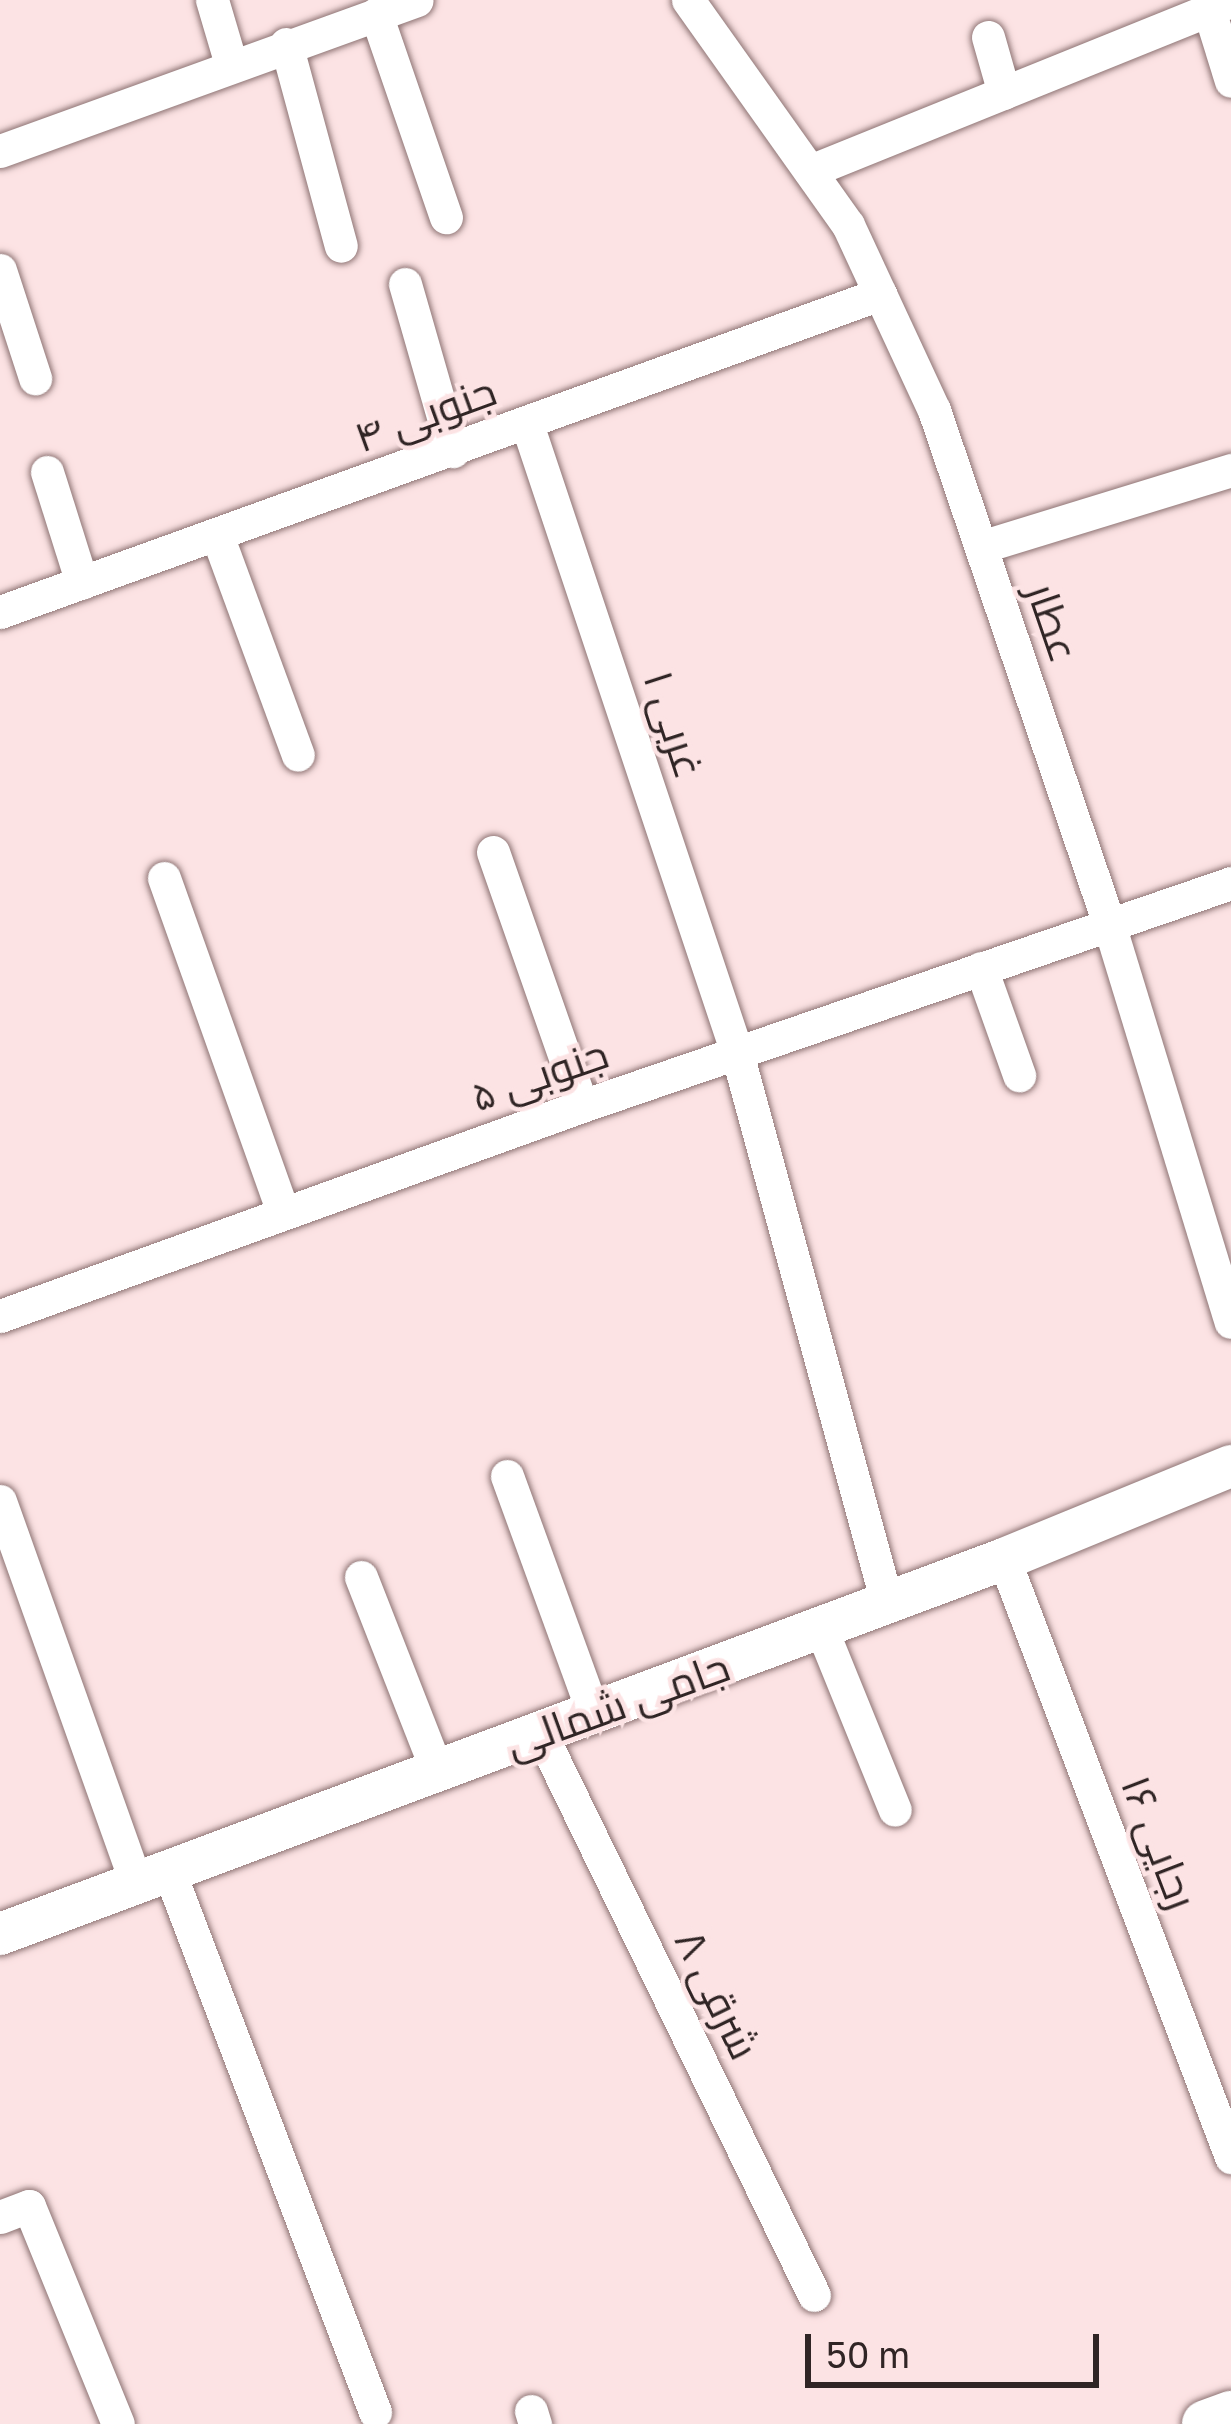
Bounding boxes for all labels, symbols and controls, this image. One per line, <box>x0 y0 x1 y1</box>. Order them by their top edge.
street label: جنوبی ۴ <box>347 364 503 462</box>
street label: عطار <box>1017 576 1091 668</box>
street label: غربی ۱ <box>634 664 716 784</box>
street label: جنوبی ۵ <box>464 1027 614 1121</box>
street label: جامی شمالی <box>498 1640 736 1768</box>
street label: رجایی ۱۶ <box>1112 1768 1208 1916</box>
street label: شرقی ۸ <box>665 1921 771 2067</box>
scale bar <box>811 2310 1105 2384</box>
text: 50 m <box>826 2333 910 2376</box>

